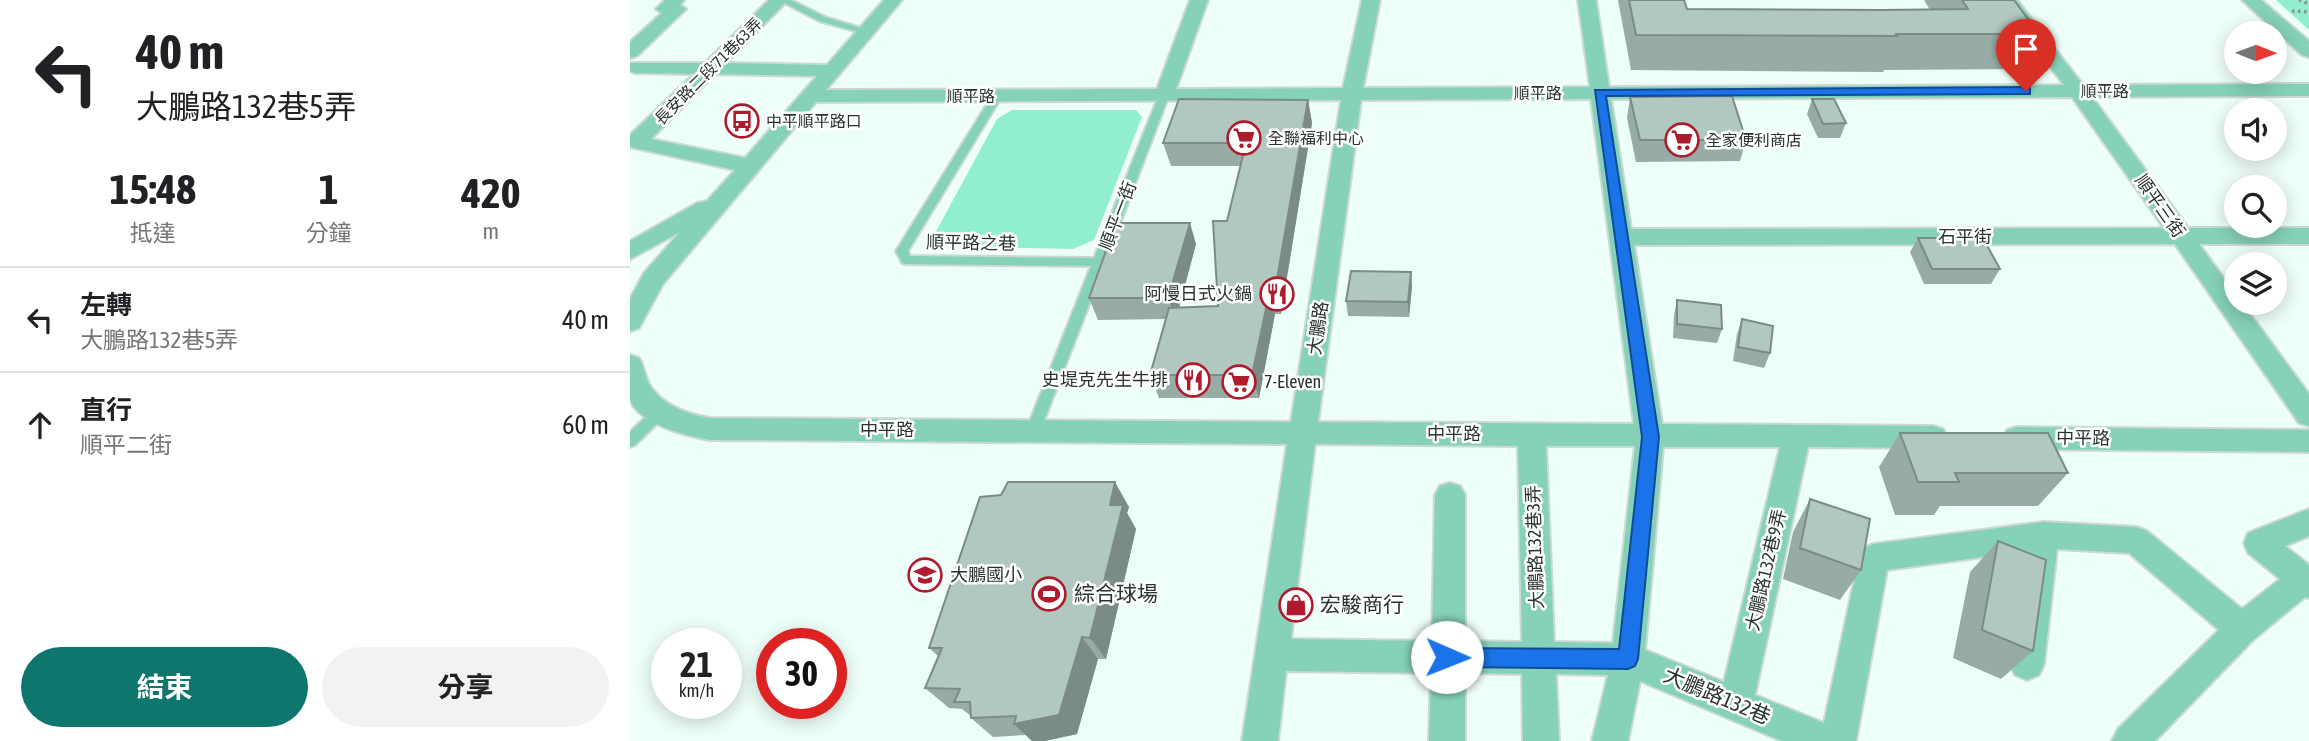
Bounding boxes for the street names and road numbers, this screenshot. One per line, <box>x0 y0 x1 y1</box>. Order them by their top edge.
street label: 長安路二段˙71巷63弄 <box>651 14 765 128</box>
street label: 順平路 <box>2081 82 2129 100</box>
street label: 順平路 <box>1514 84 1562 102</box>
street label: 順平路 <box>947 87 995 105</box>
street label: 順平三街 <box>2131 170 2190 241</box>
street label: 順平一街 <box>1095 178 1140 253</box>
street label: 石平街 <box>1938 226 1992 247</box>
street label: 順平路之巷 <box>926 231 1016 254</box>
street label: 大鵬路 <box>1303 300 1332 356</box>
street label: 中平路 <box>860 419 914 440</box>
street label: 中平路 <box>1427 423 1481 444</box>
street label: 中平路 <box>2056 427 2110 448</box>
street label: 大鵬路132巷3弄 <box>1522 485 1547 609</box>
street label: 大鵬路132巷9弄 <box>1741 507 1790 633</box>
street label: 大鵬路132巷 <box>1660 662 1774 728</box>

